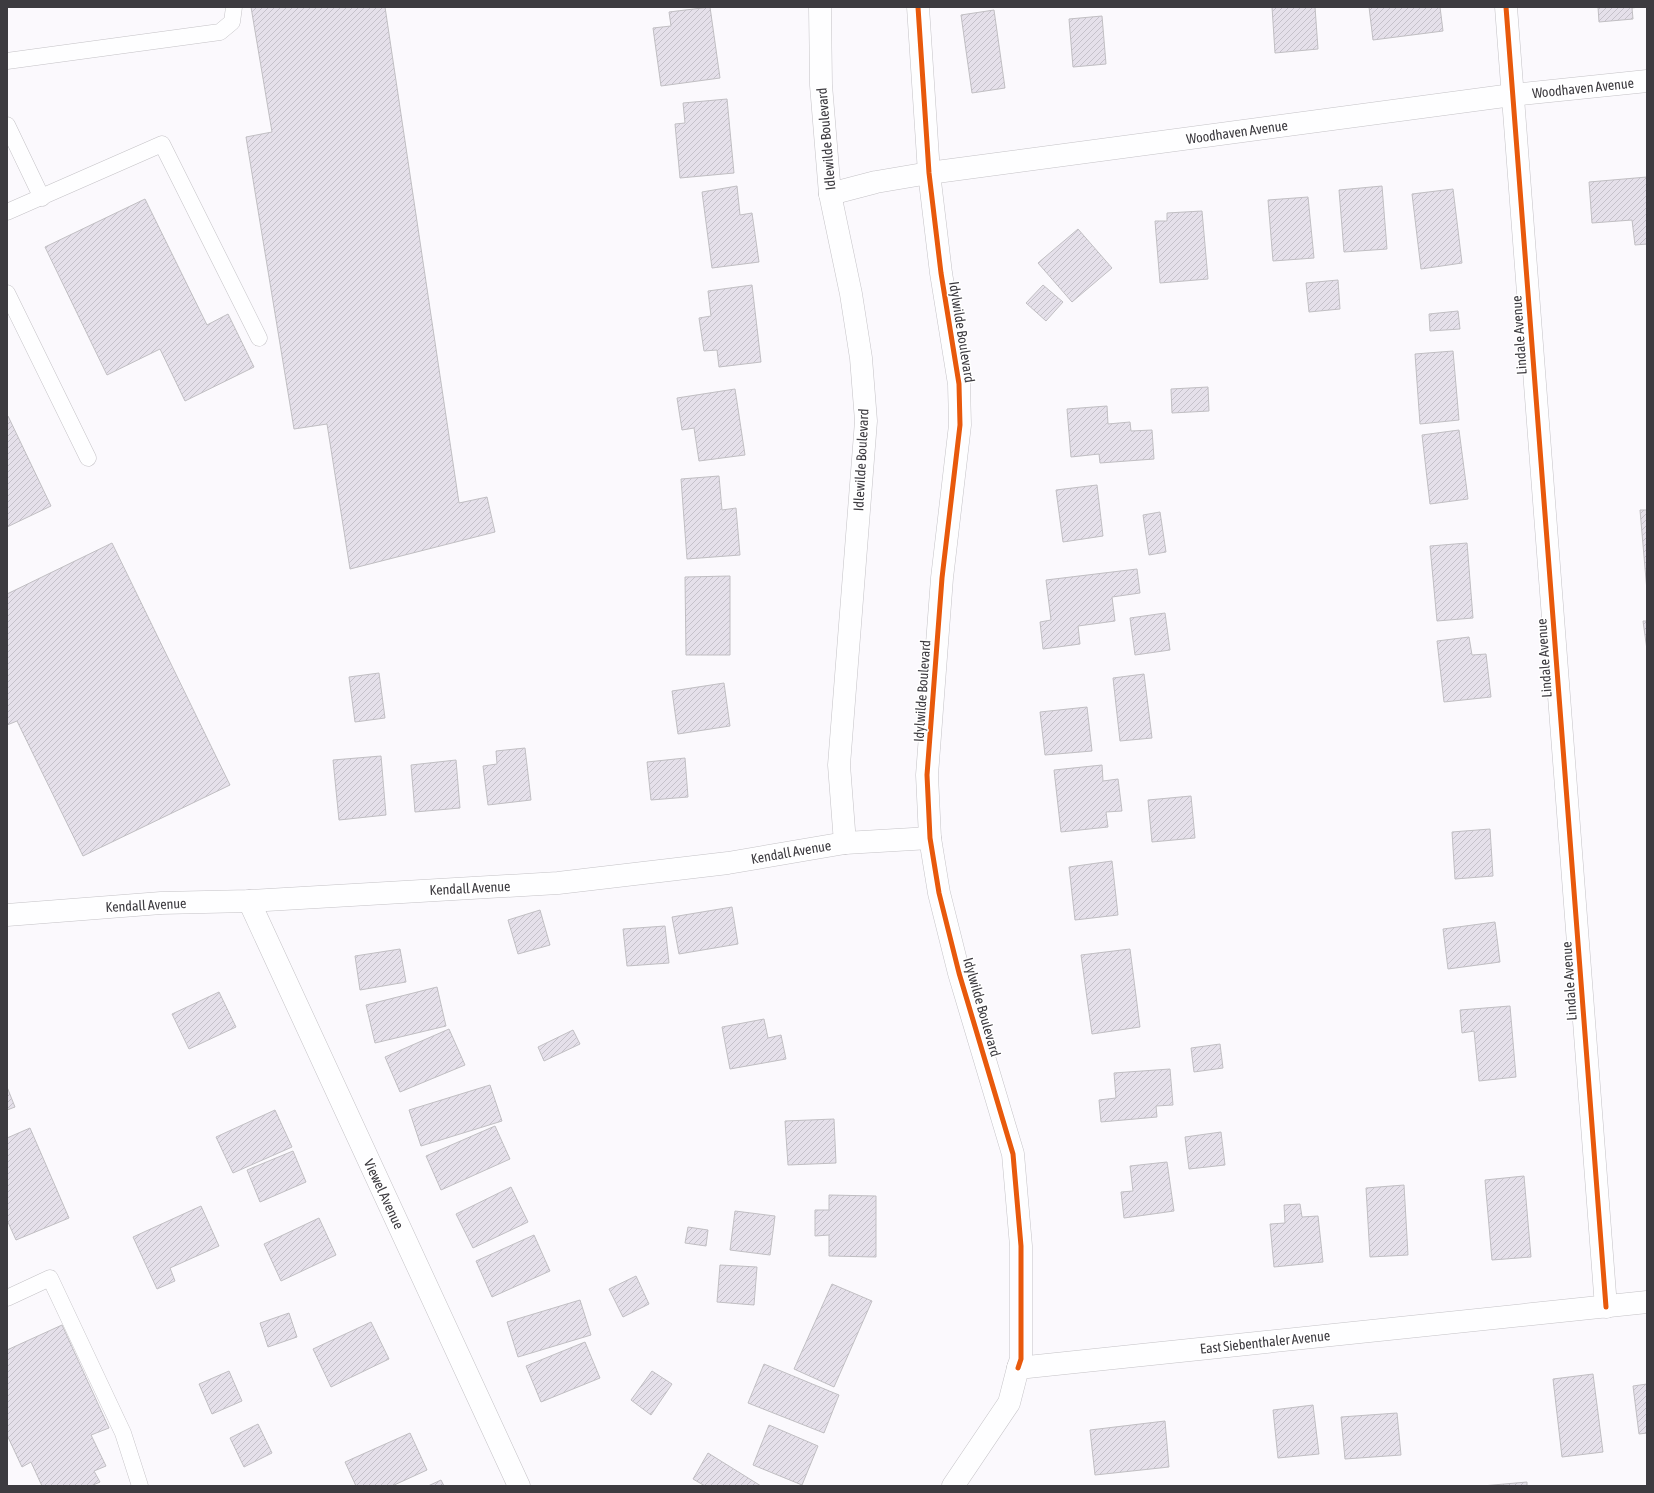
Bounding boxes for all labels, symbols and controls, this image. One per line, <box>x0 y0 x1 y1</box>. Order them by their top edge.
street label: Woodhaven Avenue <box>1531 75 1635 101</box>
street label: Idlewilde Boulevard <box>814 87 838 191</box>
street label: Woodhaven Avenue <box>1185 117 1289 147</box>
street label: Idylwilde Boulevard <box>946 280 978 384</box>
street label: Lindale Avenue <box>1508 295 1530 375</box>
street label: Idlewilde Boulevard <box>850 408 872 512</box>
street label: Lindale Avenue <box>1533 618 1555 698</box>
street label: Idylwilde Boulevard <box>910 639 934 743</box>
street label: Kendall Avenue <box>750 837 832 867</box>
street label: Kendall Avenue <box>429 878 511 898</box>
street label: Kendall Avenue <box>105 895 187 915</box>
street label: Lindale Avenue <box>1558 941 1580 1021</box>
street label: Idylwilde Boulevard <box>960 956 1004 1058</box>
street label: Viewel Avenue <box>361 1157 407 1231</box>
street label: East Siebenthaler Avenue <box>1199 1327 1331 1357</box>

